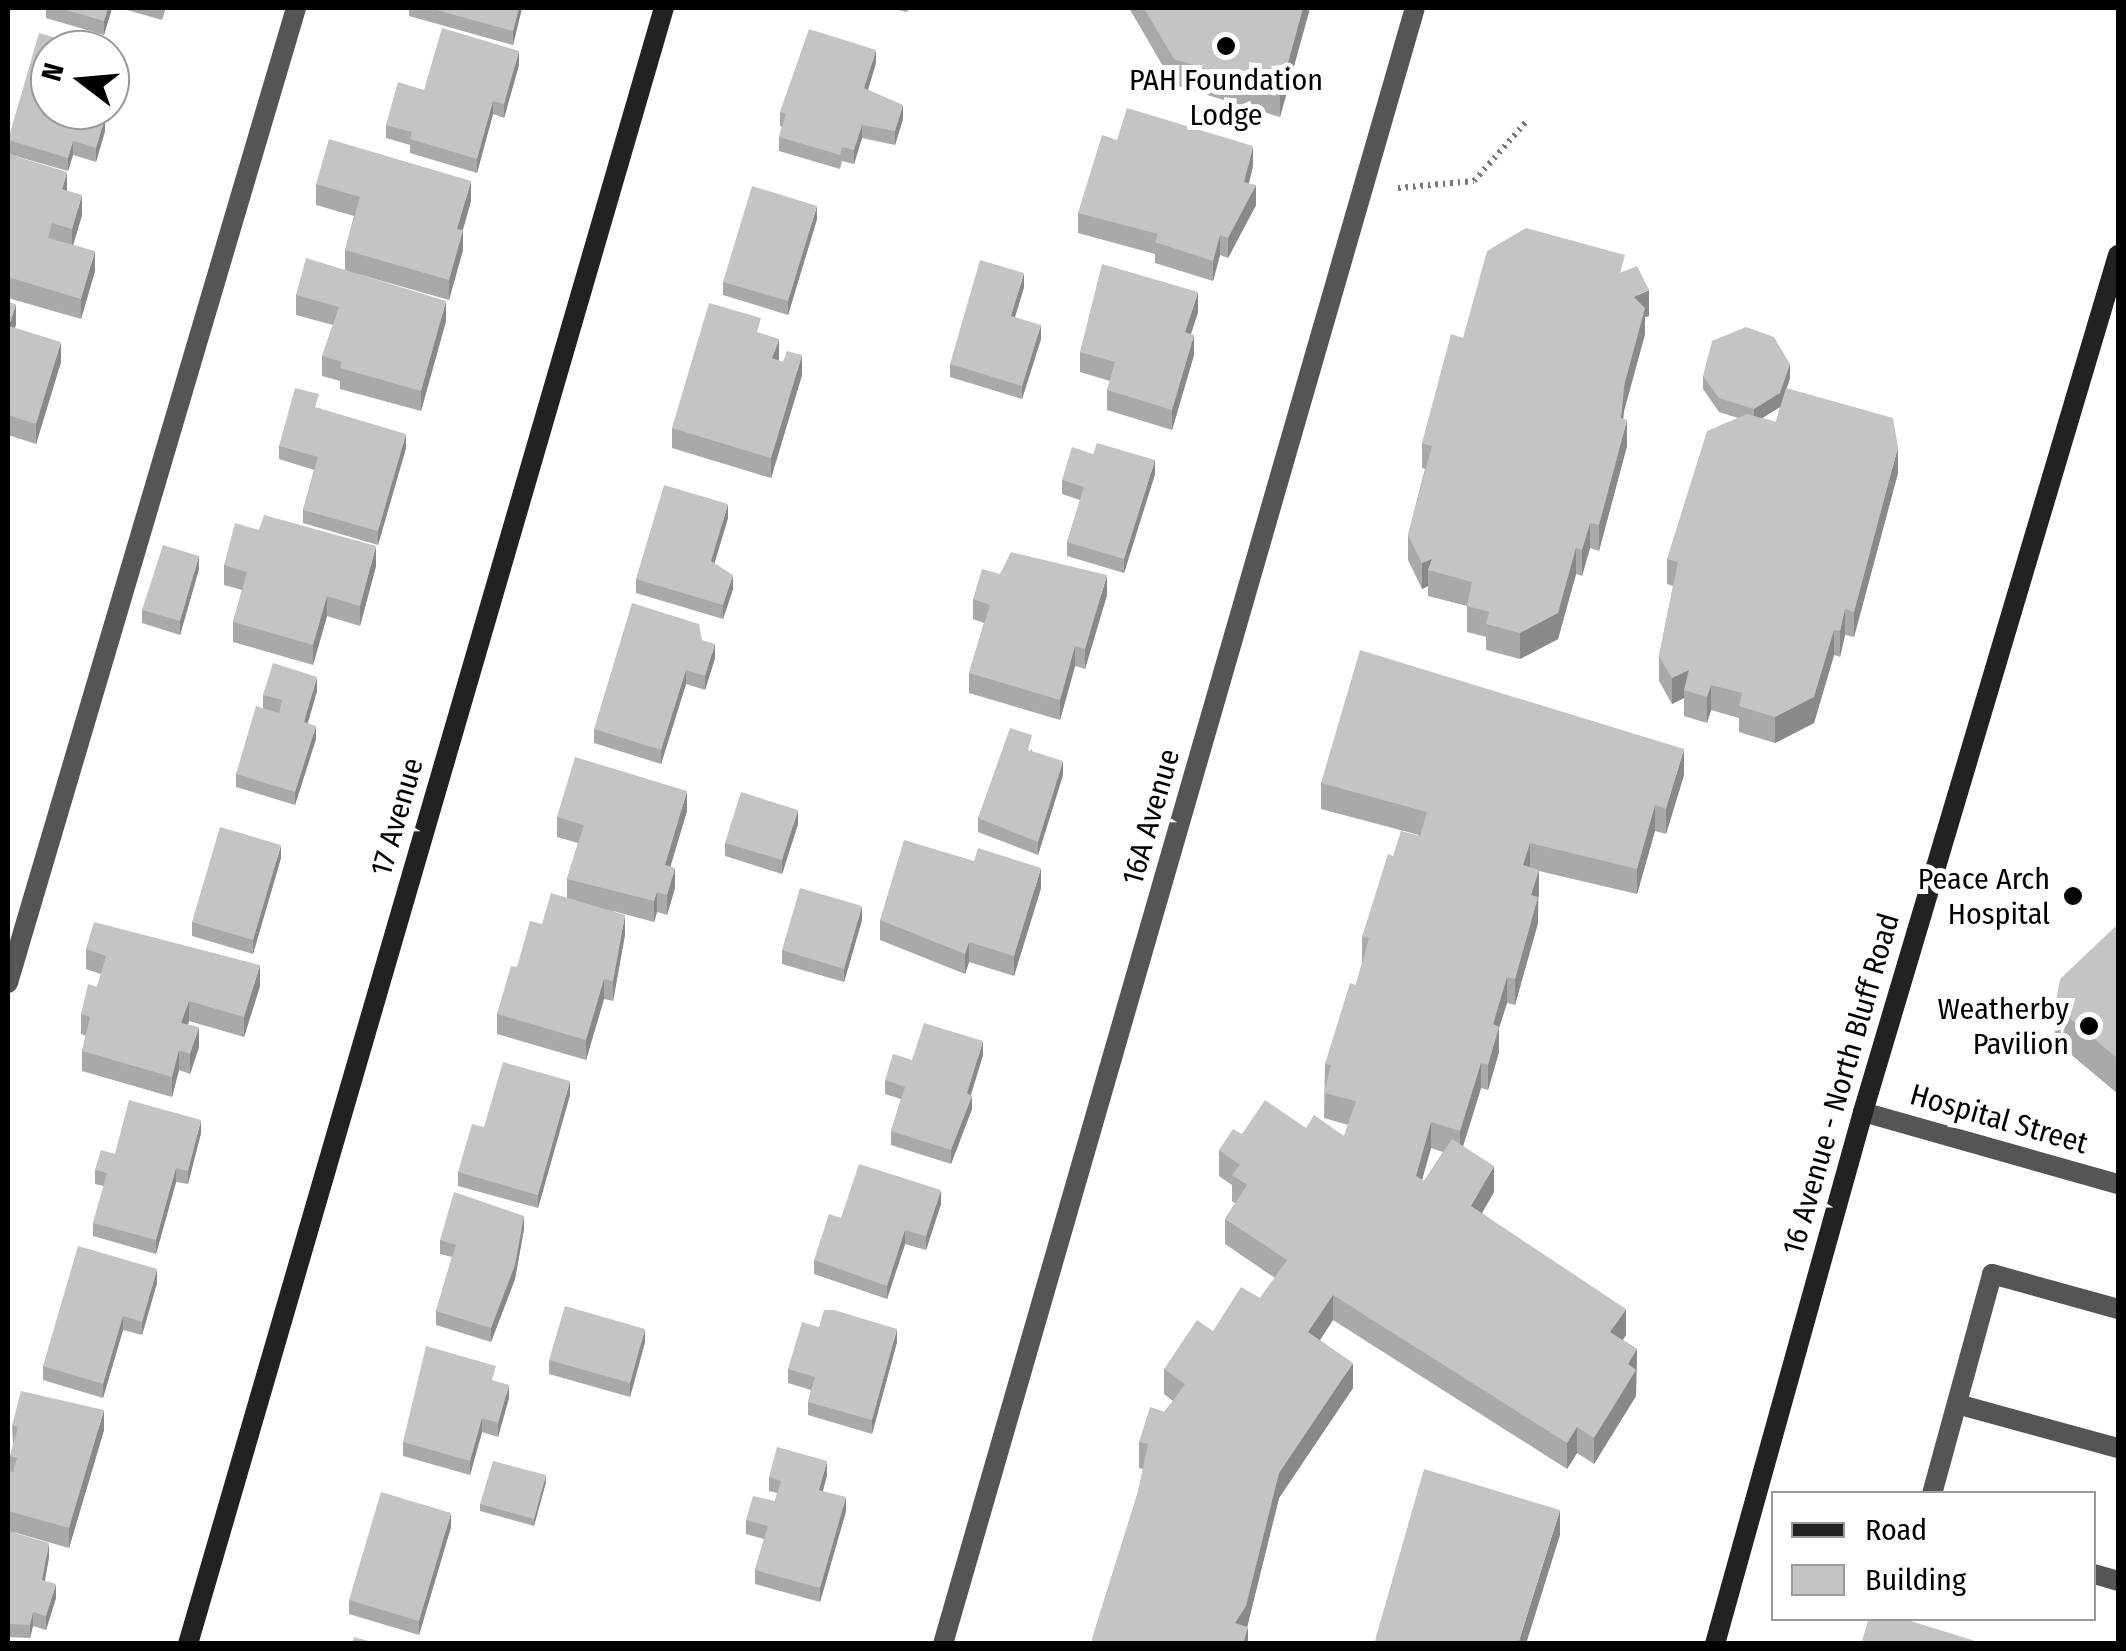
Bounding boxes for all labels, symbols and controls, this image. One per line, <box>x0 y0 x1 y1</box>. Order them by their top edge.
north arrow <box>30 30 130 130</box>
marker: PAH Foundation Lodge <box>1215 35 1237 57</box>
text: N <box>34 60 71 85</box>
place label: PAH Foundation Lodge <box>1129 62 1323 132</box>
street label: 16A Avenue <box>1114 745 1188 889</box>
street label: 17 Avenue <box>363 754 431 880</box>
place label: Peace Arch Hospital <box>1918 861 2050 932</box>
marker: Peace Arch Hospital <box>2060 883 2086 909</box>
street label: 16 Avenue - North Bluff Road <box>1775 909 1907 1259</box>
place label: Weatherby Pavilion <box>1937 991 2069 1062</box>
marker: Weatherby Pavilion <box>2078 1015 2100 1037</box>
street label: Hospital Street <box>1906 1076 2092 1162</box>
legend <box>1771 1491 2096 1621</box>
text: Road <box>1865 1512 1927 1548</box>
text: Building <box>1865 1562 1966 1598</box>

